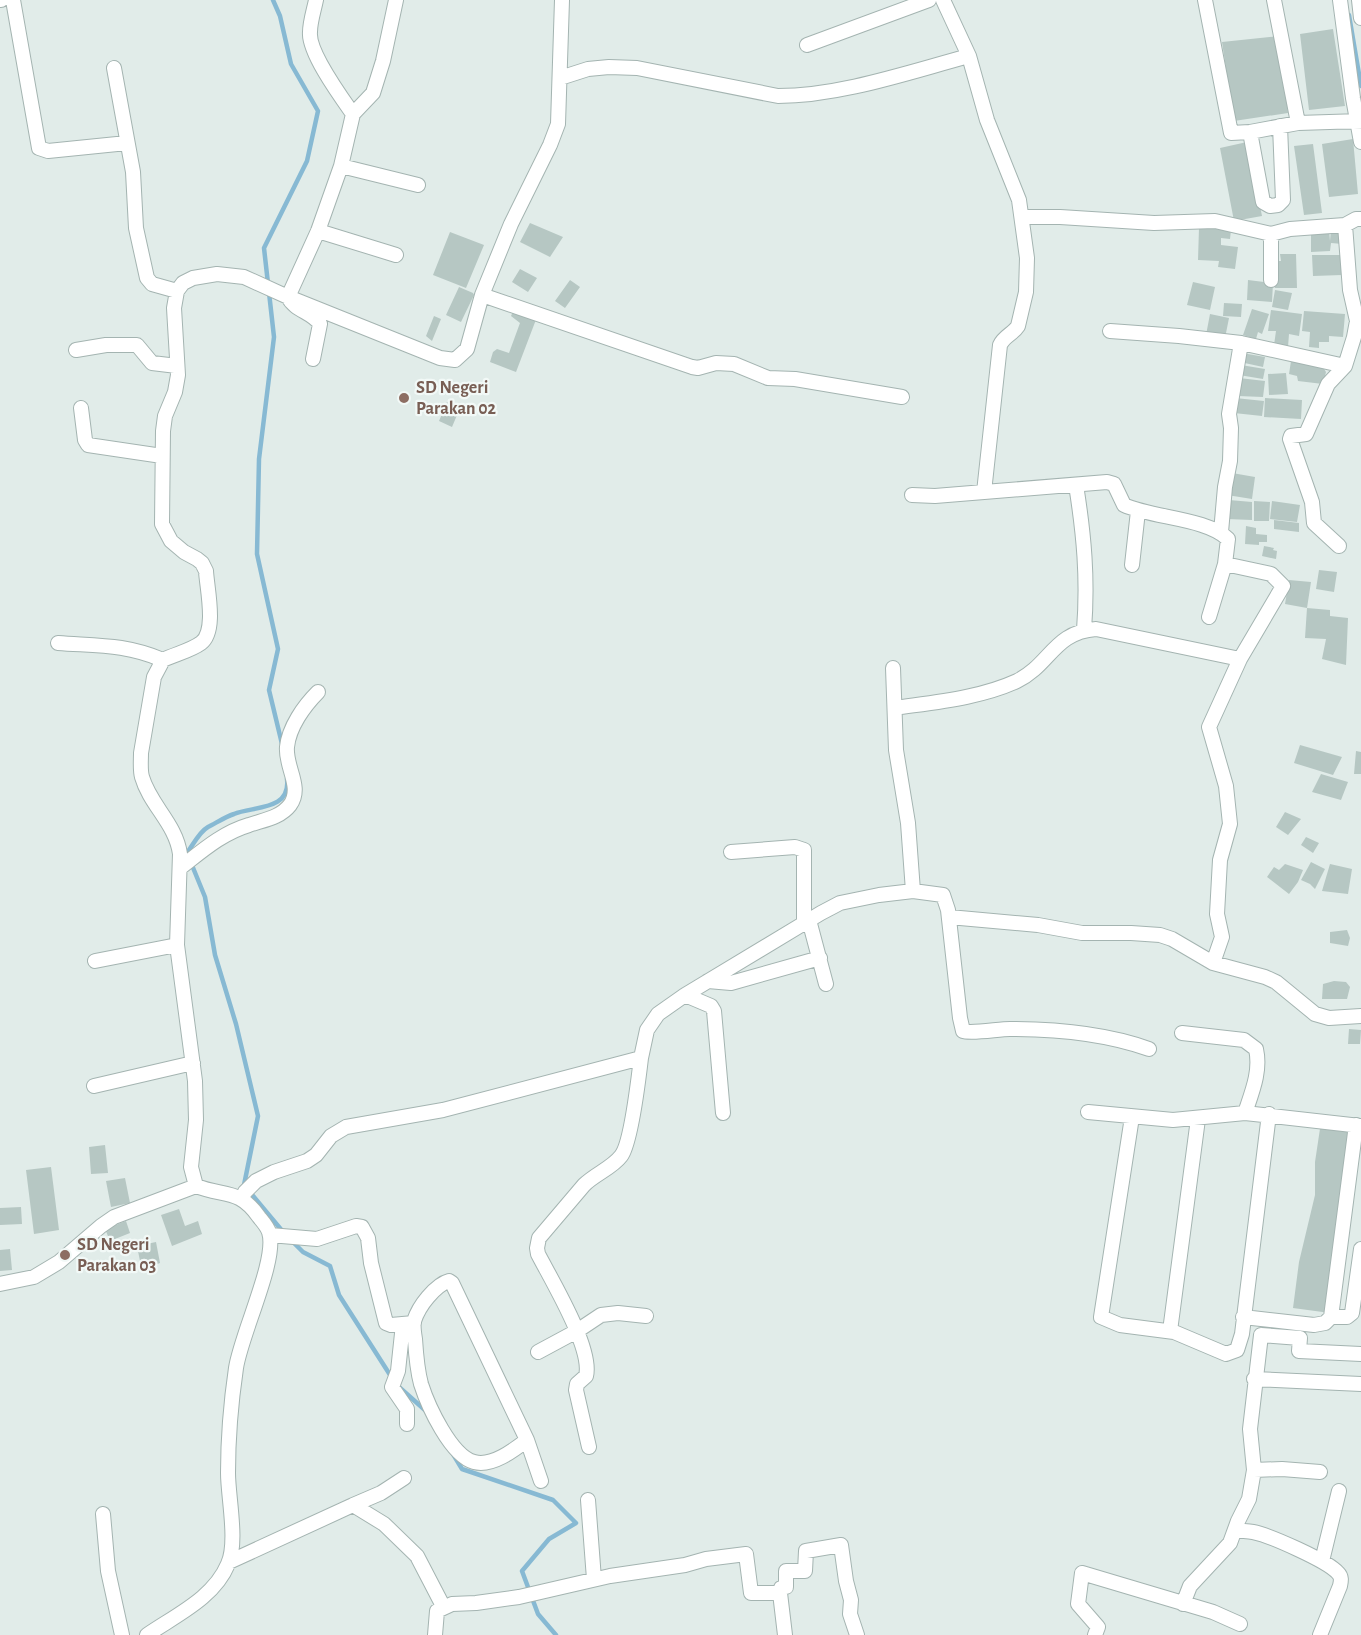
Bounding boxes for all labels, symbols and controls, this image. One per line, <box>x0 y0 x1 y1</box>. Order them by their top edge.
place label: SD Negeri Parakan 02 <box>416 379 497 418</box>
marker: SD Negeri Parakan 02 <box>397 391 411 405</box>
place label: SD Negeri Parakan 03 <box>77 1236 157 1275</box>
marker: SD Negeri Parakan 03 <box>58 1248 72 1262</box>

